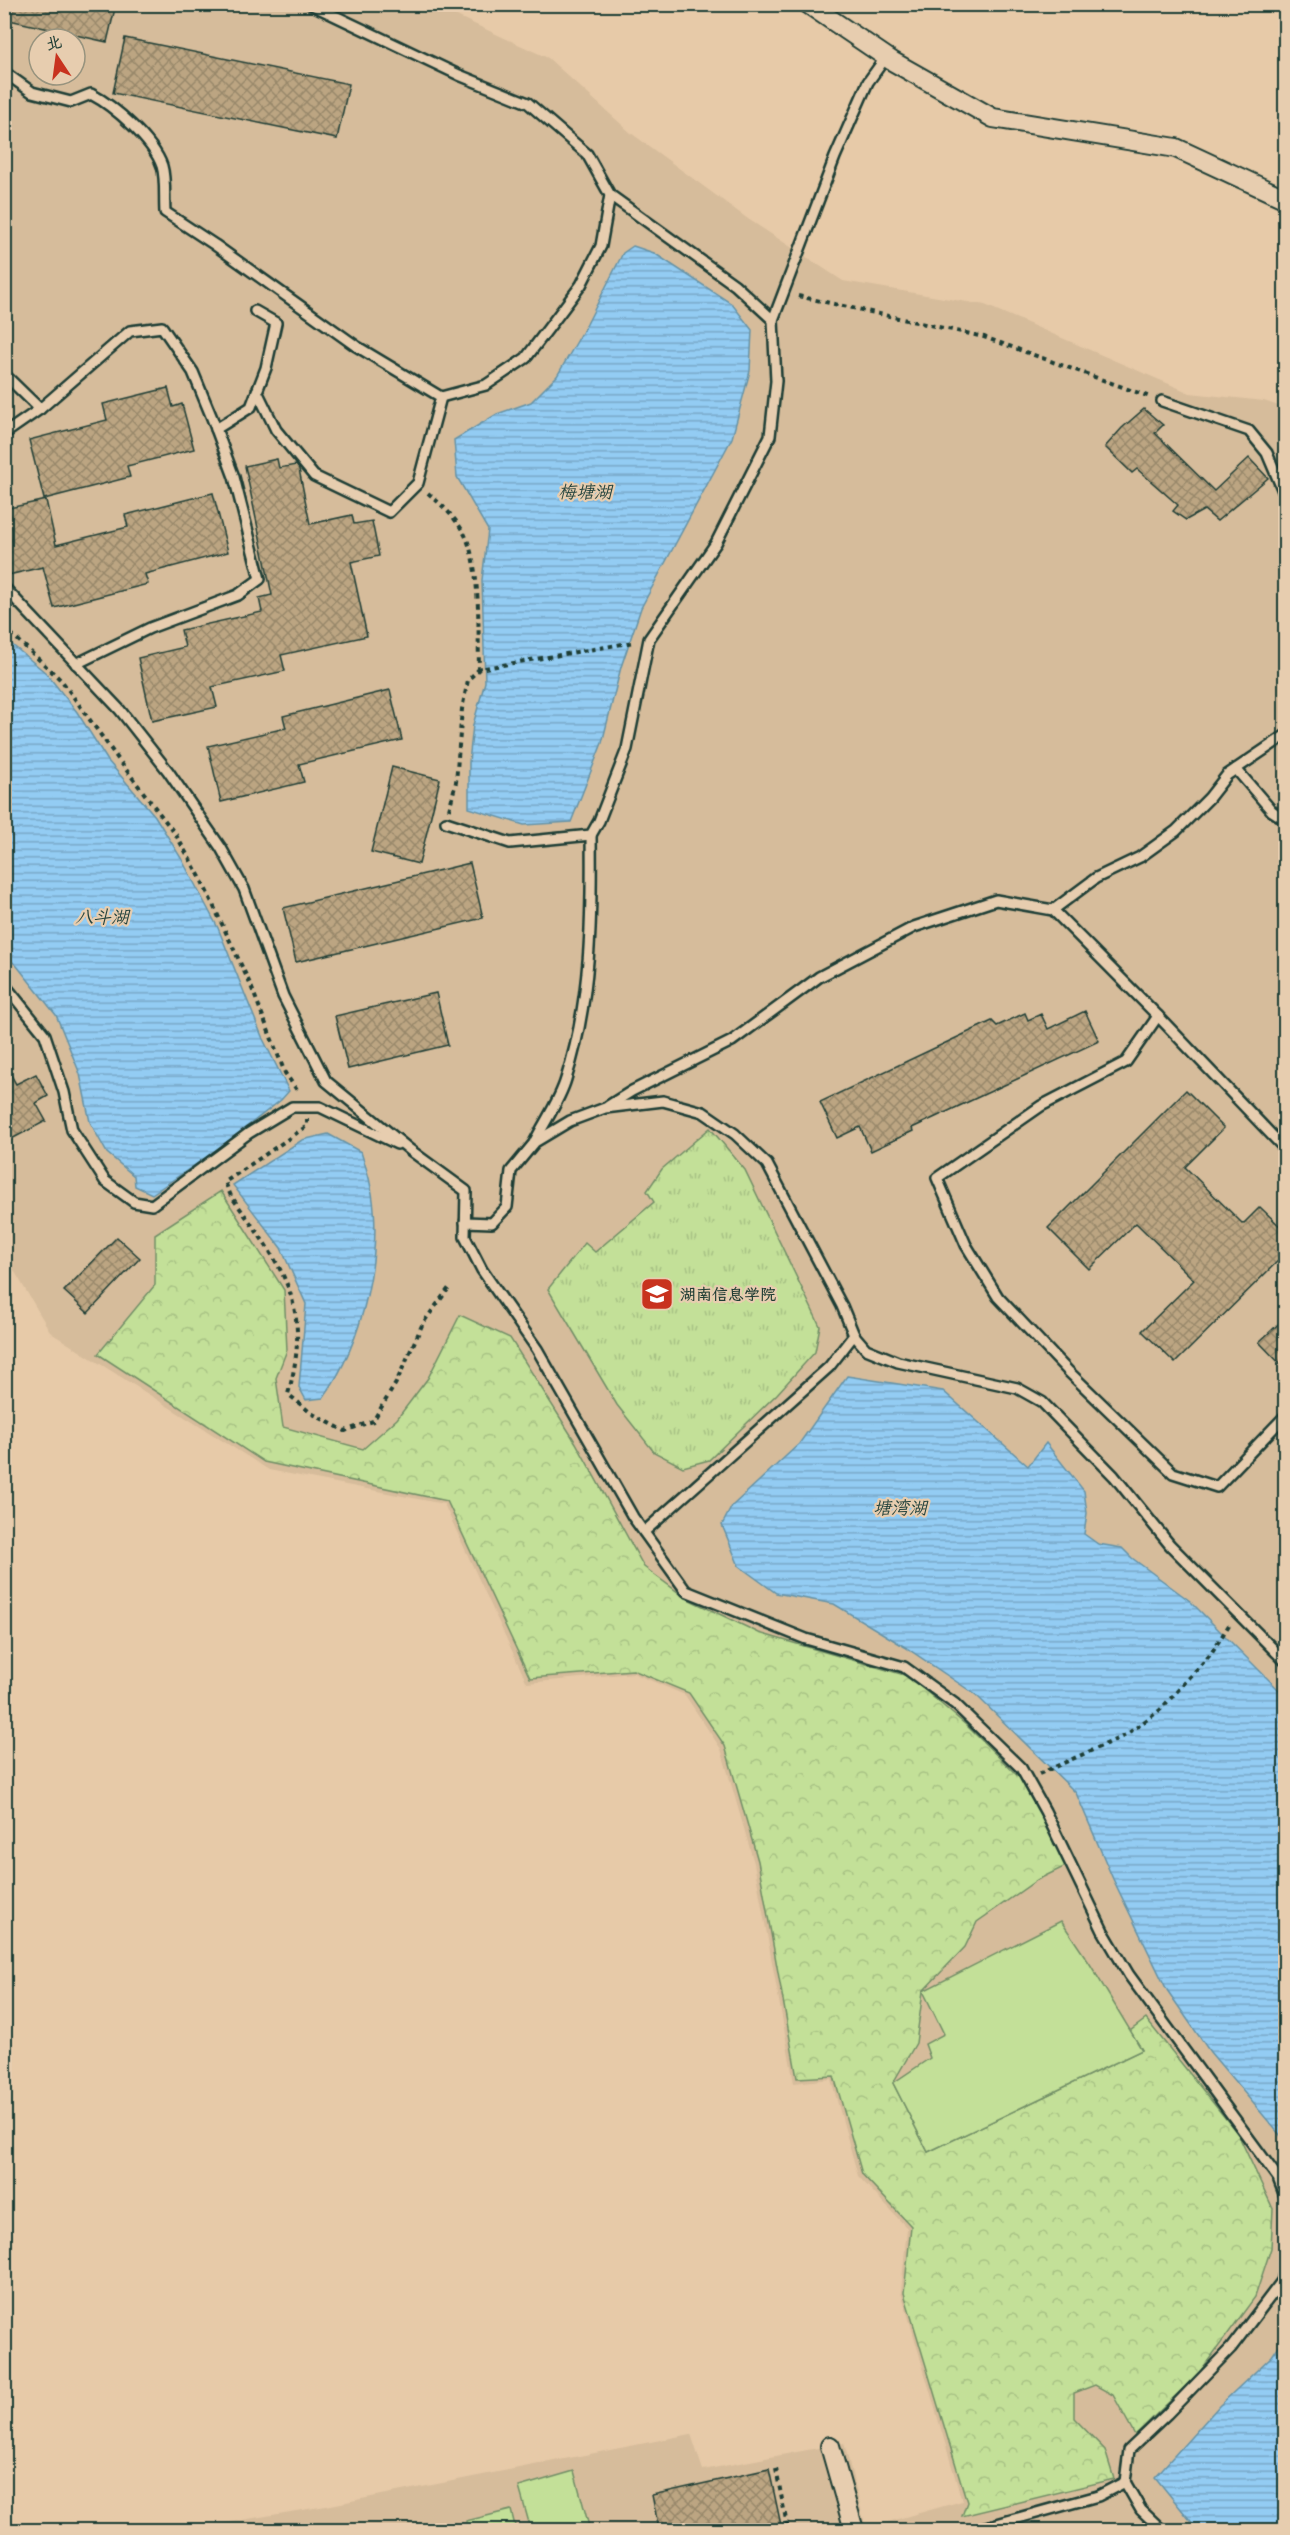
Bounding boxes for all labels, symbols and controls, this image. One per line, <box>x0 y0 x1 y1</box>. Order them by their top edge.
north arrow <box>27 27 87 87</box>
text: 北 <box>44 31 64 55</box>
water label: 梅塘湖 <box>558 480 614 504</box>
water label: 八斗湖 <box>75 905 131 929</box>
school or university icon: 湖南信息学院 <box>639 1276 675 1312</box>
place label: 湖南信息学院 <box>680 1284 776 1305</box>
water label: 塘湾湖 <box>873 1496 929 1520</box>

